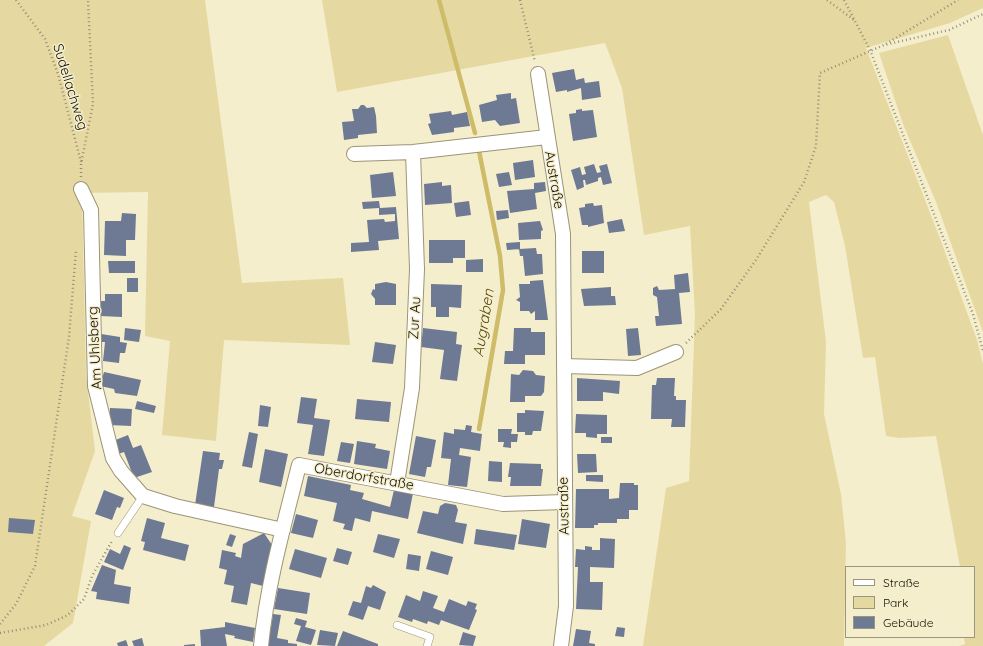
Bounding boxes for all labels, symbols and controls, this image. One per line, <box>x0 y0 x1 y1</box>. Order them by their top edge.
street label: Sudellachweg <box>49 42 91 132</box>
street label: Austraße <box>541 150 567 210</box>
water label: Augraben <box>470 288 498 358</box>
street label: Zur Au <box>405 296 425 340</box>
street label: Am Uhlsberg <box>84 306 106 390</box>
street label: Oberdorfstraße <box>313 460 415 494</box>
street label: Austraße <box>555 477 573 535</box>
legend <box>845 566 975 638</box>
text: Straße <box>883 575 920 590</box>
text: Park <box>883 595 908 610</box>
text: Gebäude <box>883 615 933 630</box>

